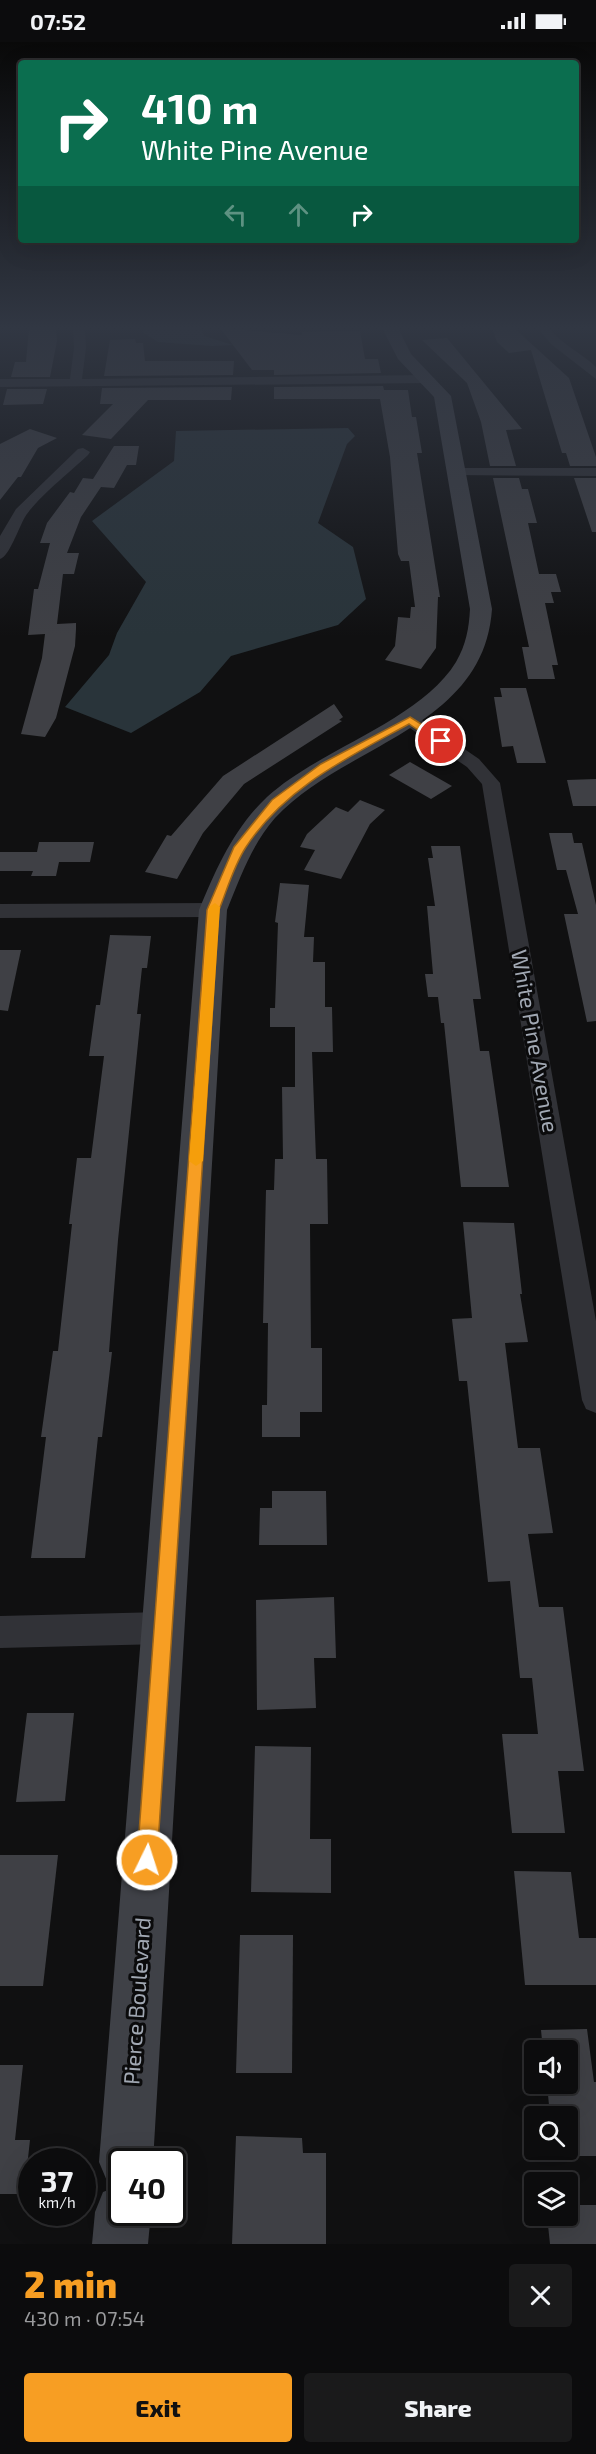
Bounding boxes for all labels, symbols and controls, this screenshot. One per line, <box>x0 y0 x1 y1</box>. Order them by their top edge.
text: 07:52 <box>30 8 86 34</box>
text: 410 m <box>141 82 258 132</box>
icon: right <box>42 84 120 162</box>
text: White Pine Avenue <box>141 133 368 165</box>
icon: left <box>219 198 252 231</box>
icon: ahead <box>282 198 315 231</box>
icon: right <box>345 198 378 231</box>
pin <box>415 715 466 766</box>
icon: arrive <box>424 724 457 757</box>
street label: White Pine Avenue <box>507 947 565 1134</box>
position arrow <box>115 1828 179 1892</box>
street label: Pierce Boulevard <box>117 1916 155 2086</box>
map controls <box>524 2040 578 2226</box>
button: sound <box>524 2040 578 2094</box>
button: search <box>524 2106 578 2160</box>
speed limit sign: 40 <box>108 2148 186 2226</box>
text: 37 <box>41 2162 73 2198</box>
button: layers <box>524 2172 578 2226</box>
text: km/h <box>38 2193 76 2211</box>
text: 2 min <box>24 2262 117 2305</box>
button: close <box>509 2264 572 2327</box>
text: 430 m · 07:54 <box>24 2306 145 2330</box>
button: Exit <box>24 2373 292 2442</box>
button: Share <box>304 2373 572 2442</box>

